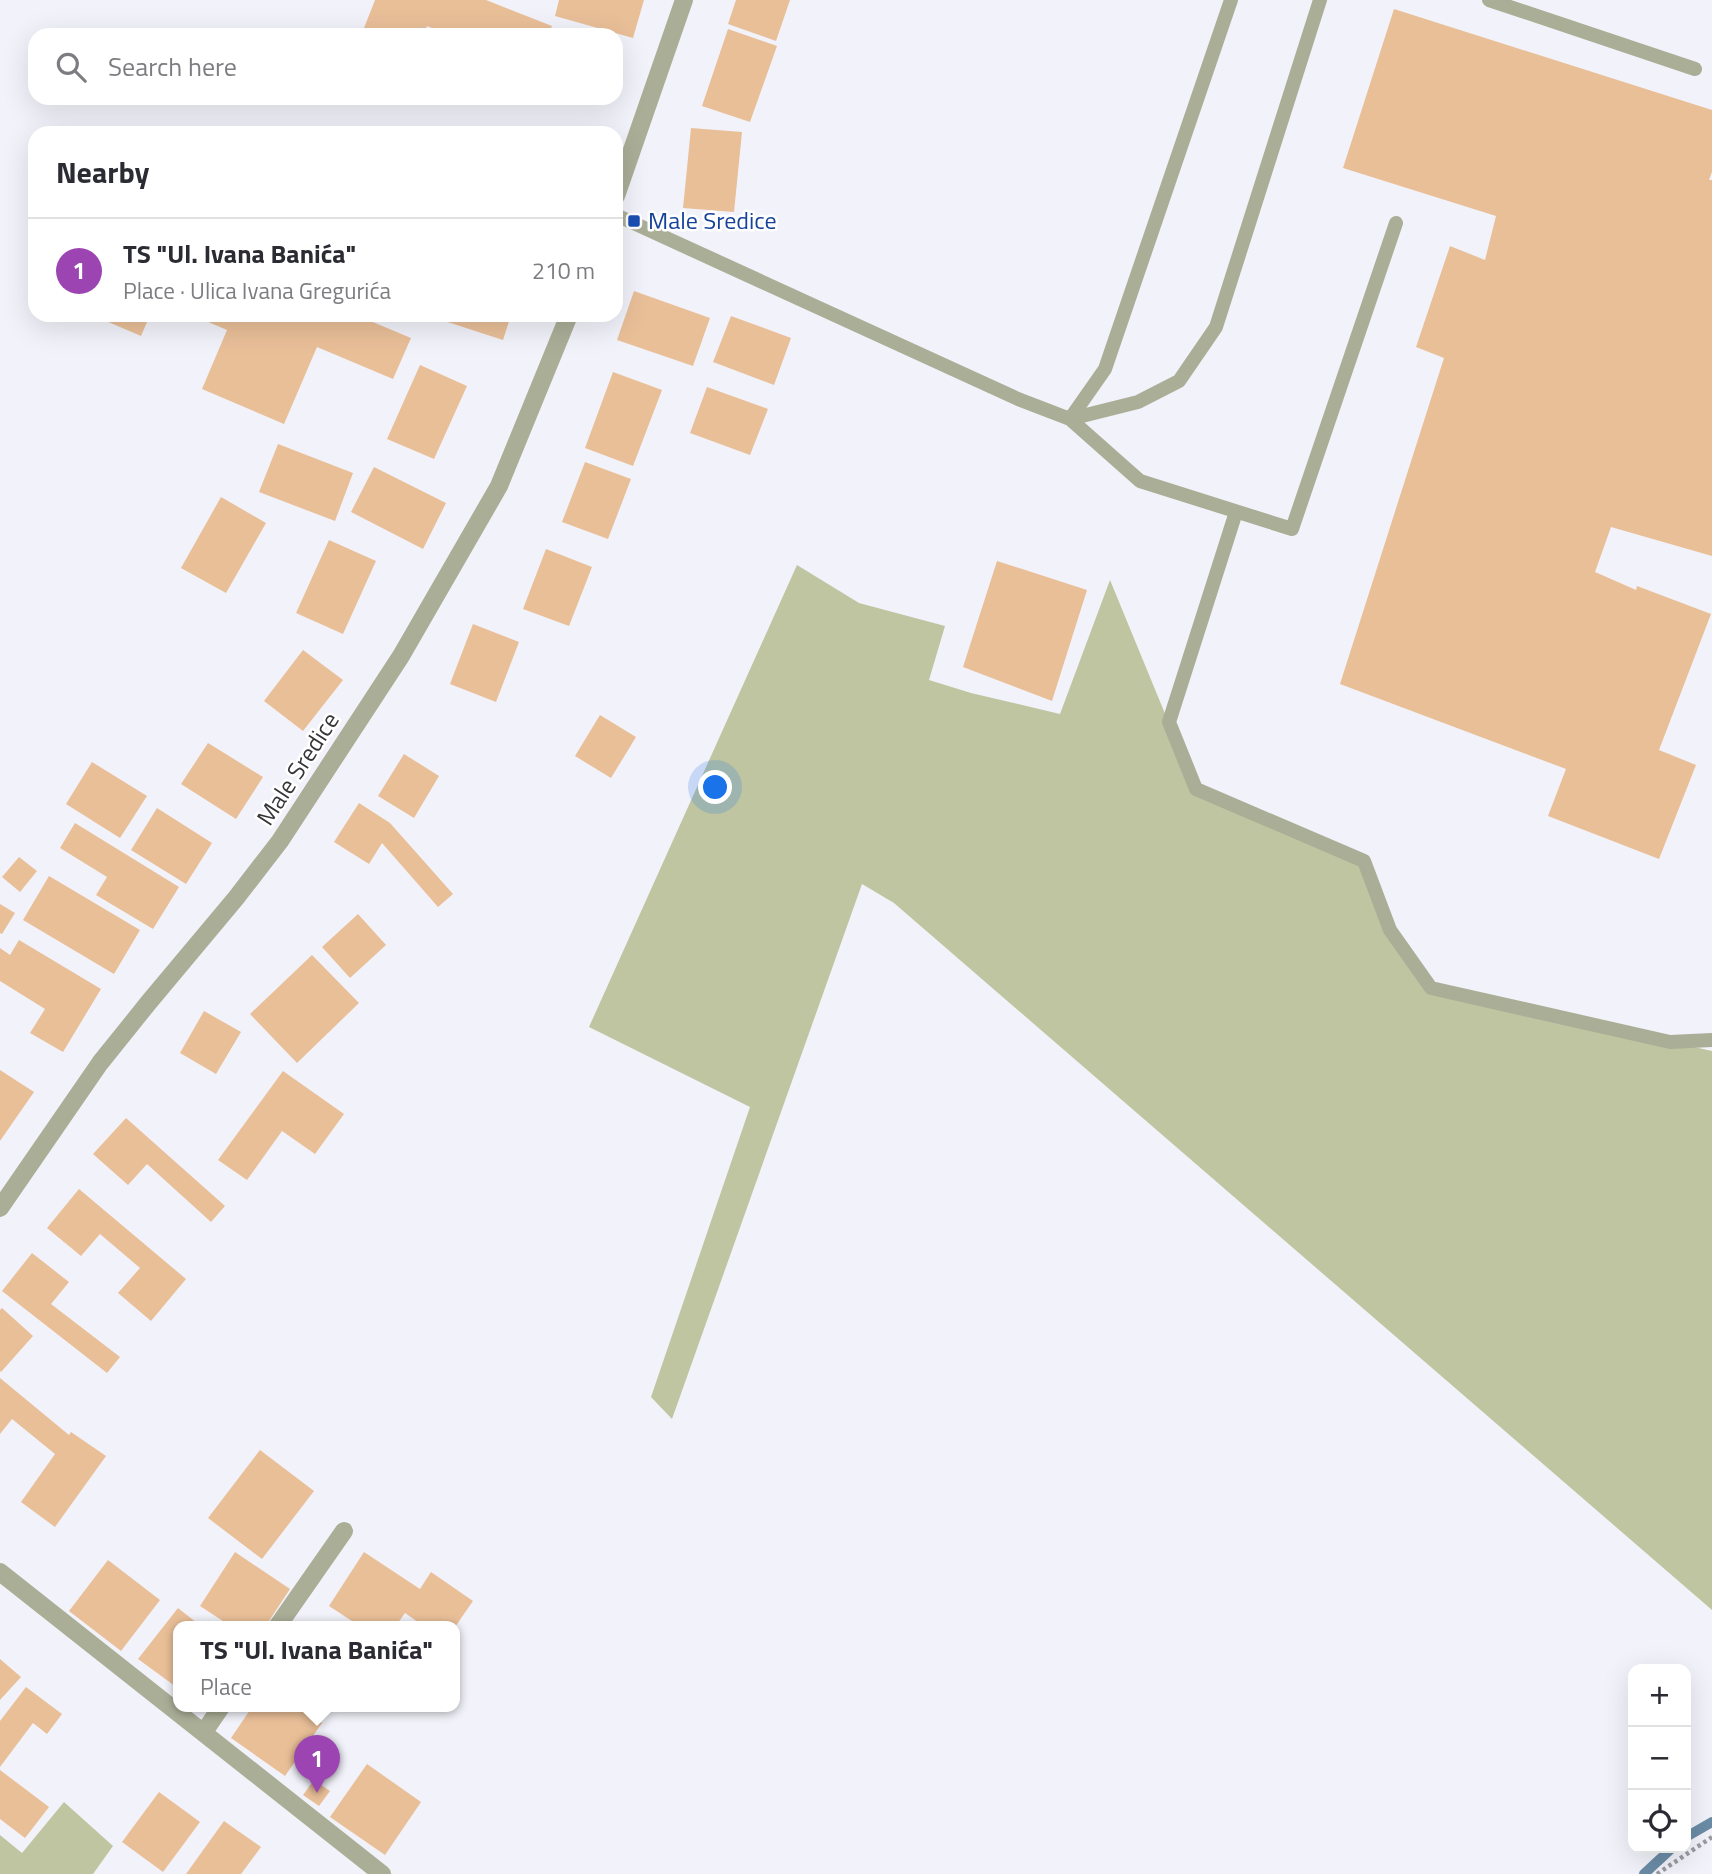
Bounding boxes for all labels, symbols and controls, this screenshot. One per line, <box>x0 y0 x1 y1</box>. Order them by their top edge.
search box <box>28 28 623 105</box>
text: Search here <box>108 47 237 86</box>
icon: search <box>52 48 90 86</box>
text: Nearby <box>56 149 149 195</box>
place label: Male Sredice <box>648 202 777 238</box>
marker: Male Sredice <box>626 213 642 229</box>
text: TS "Ul. Ivana Banića" <box>123 234 356 273</box>
text: 1 <box>73 253 85 288</box>
text: 210 m <box>532 253 595 288</box>
text: Place · Ulica Ivana Gregurića <box>123 273 391 308</box>
street label: Male Sredice <box>247 705 347 832</box>
your location <box>698 770 732 804</box>
popup <box>173 1621 460 1712</box>
text: TS "Ul. Ivana Banića" <box>200 1630 433 1669</box>
map controls <box>1628 1664 1691 1853</box>
button: + <box>1628 1664 1691 1727</box>
text: Place <box>200 1669 252 1704</box>
button: − <box>1628 1727 1691 1790</box>
pin: 1 <box>294 1735 340 1793</box>
button: locate <box>1628 1790 1691 1853</box>

